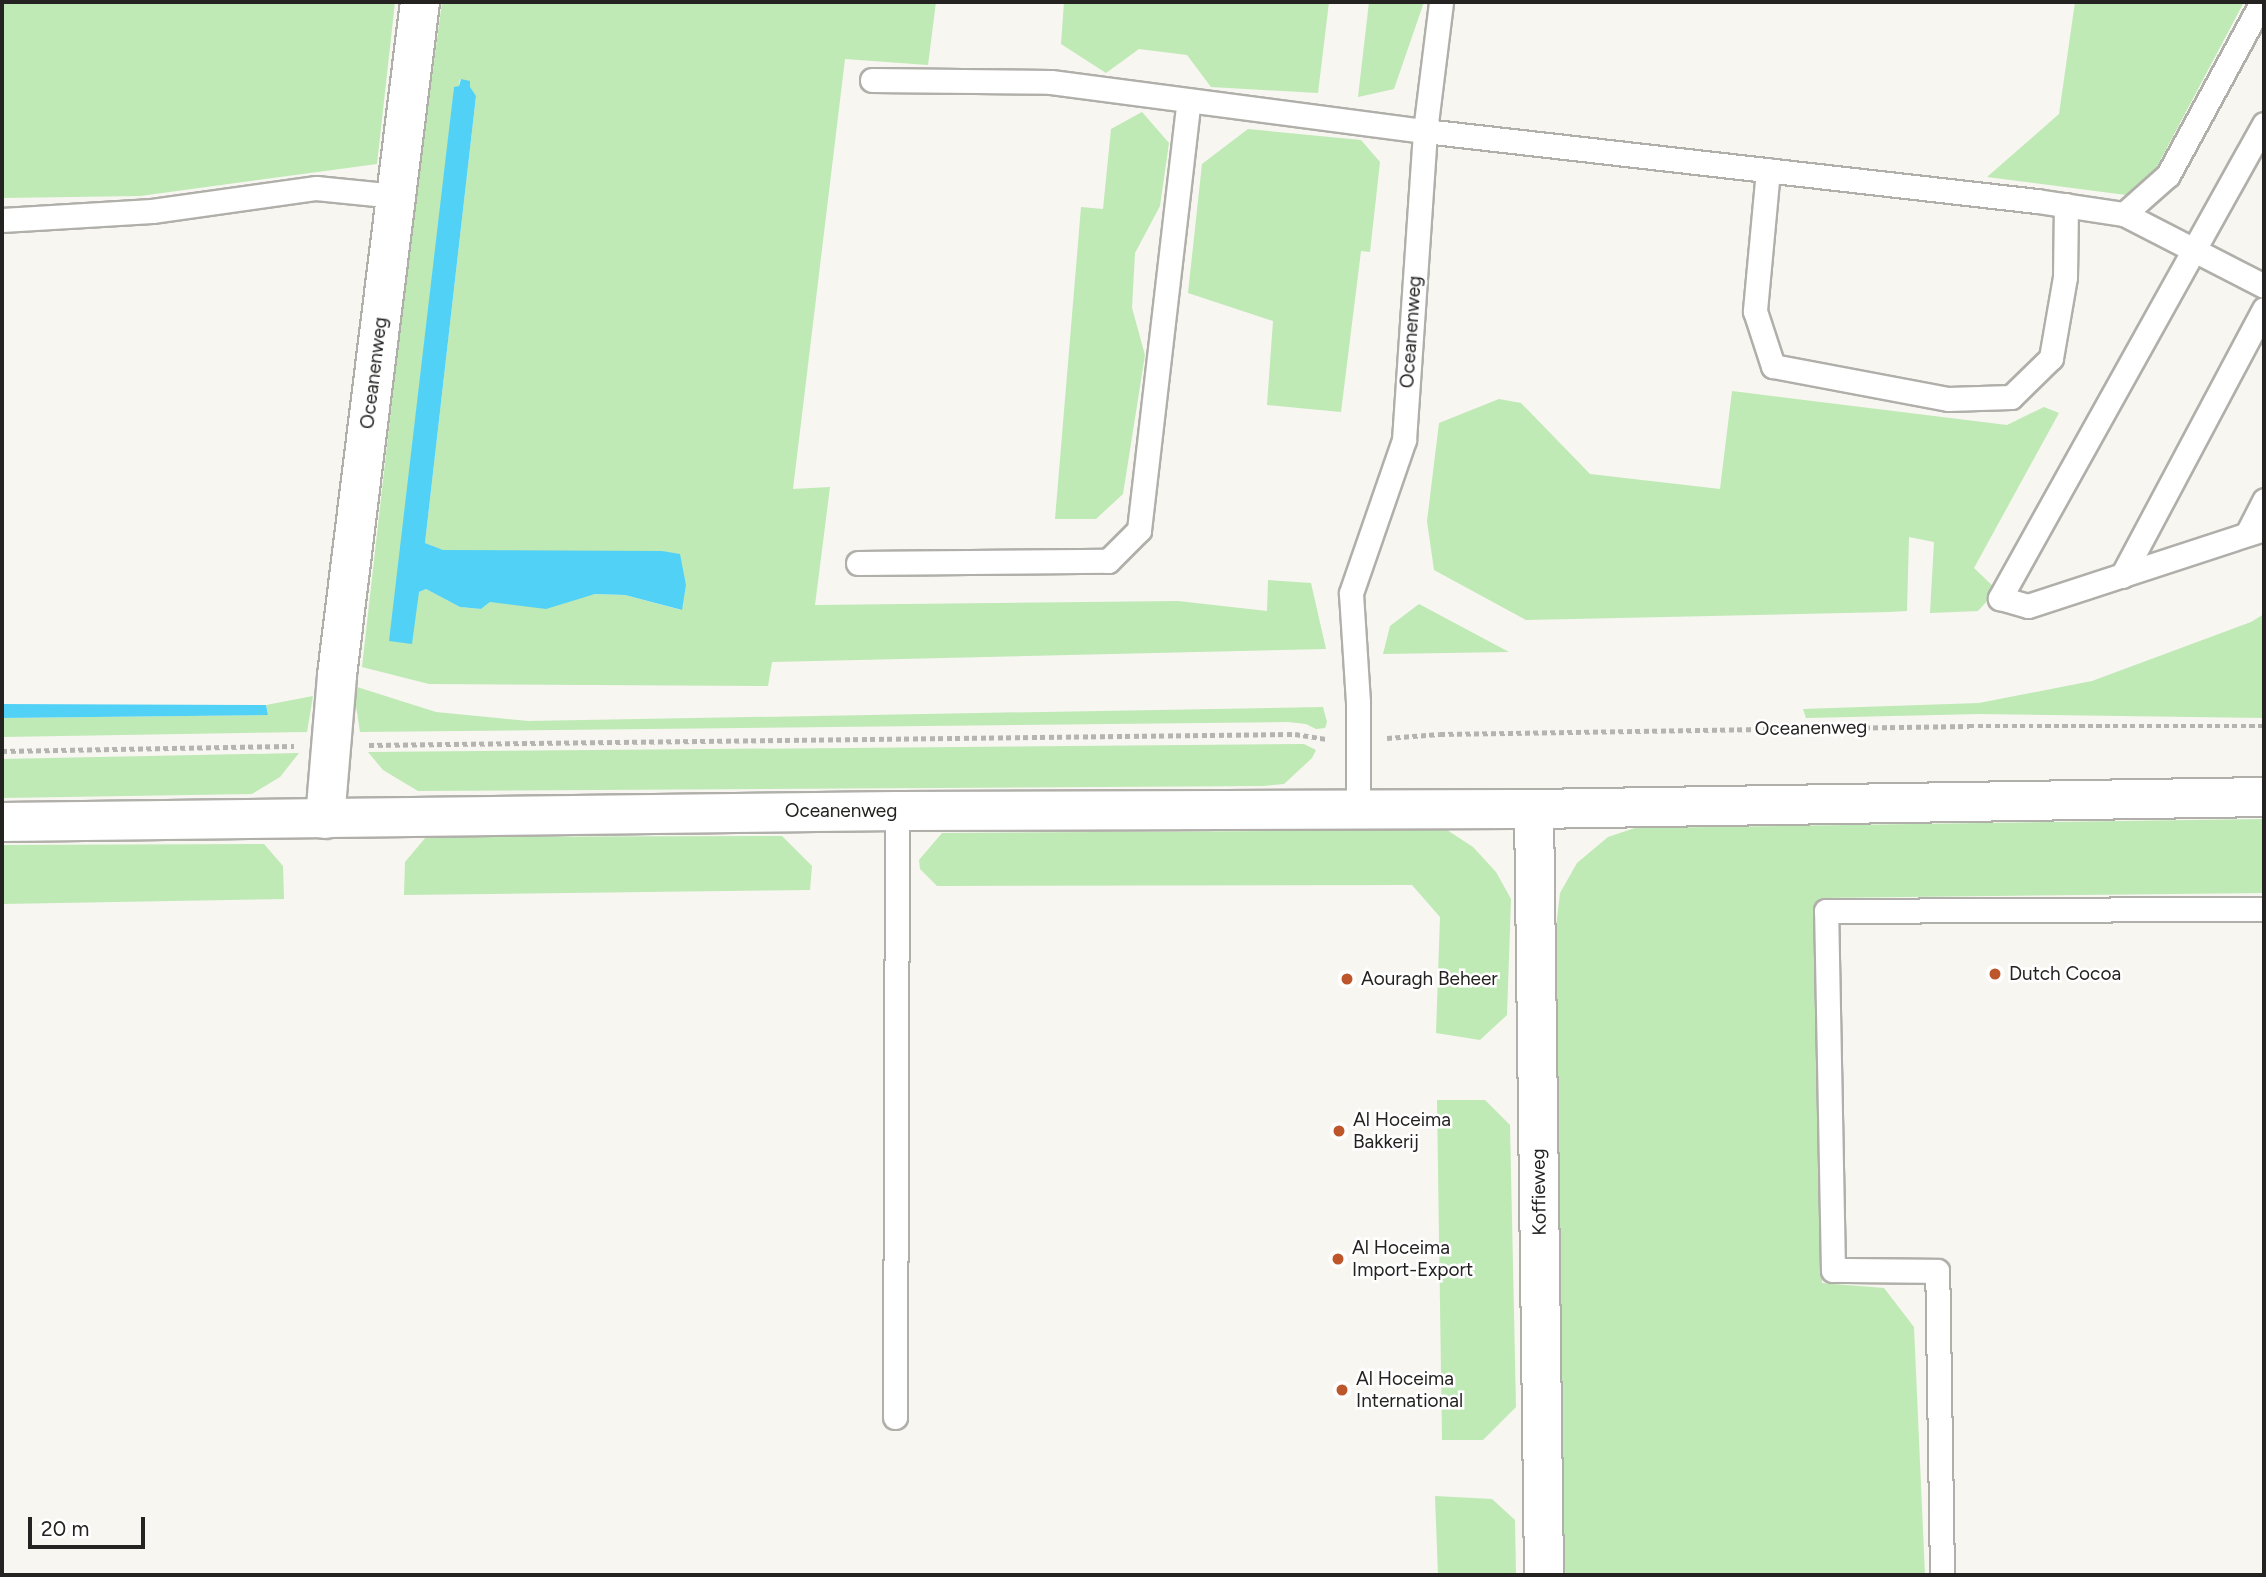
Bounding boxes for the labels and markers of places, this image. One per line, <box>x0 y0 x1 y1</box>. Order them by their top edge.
place label: Dutch Cocoa <box>2009 963 2121 985</box>
marker: Dutch Cocoa <box>1987 966 2003 982</box>
place label: Aouragh Beheer <box>1361 968 1498 990</box>
marker: Aouragh Beheer <box>1339 971 1355 987</box>
place label: Al Hoceima Bakkerij <box>1353 1109 1451 1153</box>
marker: Al Hoceima Bakkerij <box>1331 1123 1347 1139</box>
place label: Al Hoceima Import-Export <box>1352 1237 1473 1281</box>
marker: Al Hoceima Import-Export <box>1330 1251 1346 1267</box>
place label: Al Hoceima International <box>1356 1368 1463 1412</box>
marker: Al Hoceima International <box>1334 1382 1350 1398</box>

